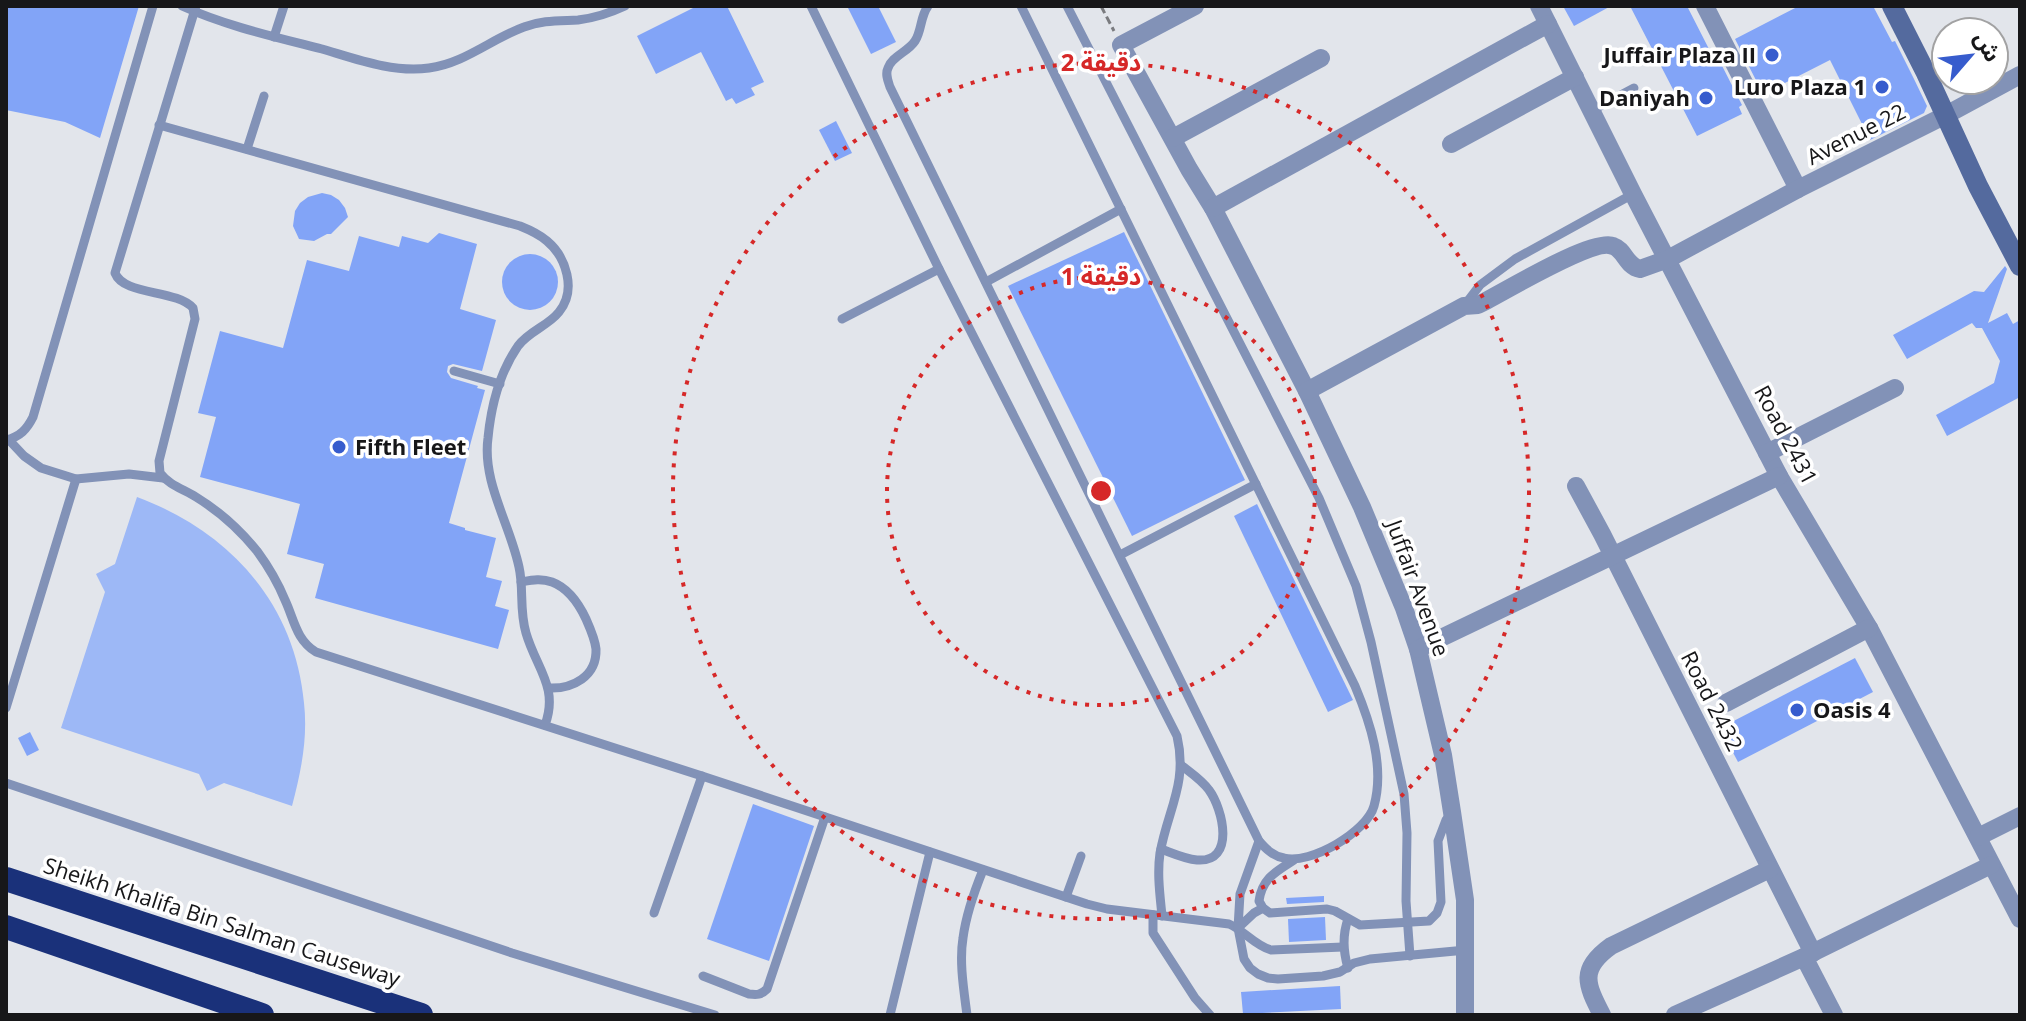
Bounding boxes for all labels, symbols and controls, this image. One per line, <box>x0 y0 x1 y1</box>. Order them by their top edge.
north arrow <box>1930 16 2010 96</box>
text: ش <box>1968 26 2009 66</box>
place label: Juffair Plaza II <box>1601 39 1756 69</box>
text: 2 دقيقة <box>1061 45 1141 78</box>
marker: Juffair Plaza II <box>1763 46 1781 64</box>
place label: Luro Plaza 1 <box>1734 71 1866 101</box>
marker: Luro Plaza 1 <box>1873 78 1891 96</box>
place label: Daniyah <box>1599 82 1690 112</box>
marker: Daniyah <box>1697 89 1715 107</box>
street label: Avenue 22 <box>1801 95 1910 171</box>
text: 1 دقيقة <box>1061 259 1141 292</box>
street label: Road 2431 <box>1748 380 1826 489</box>
place label: Fifth Fleet <box>355 431 466 461</box>
marker: Fifth Fleet <box>330 438 348 456</box>
centre of rings <box>1087 477 1115 505</box>
street label: Juffair Avenue <box>1380 513 1458 660</box>
street label: Road 2432 <box>1675 645 1751 756</box>
place label: Oasis 4 <box>1813 694 1891 724</box>
marker: Oasis 4 <box>1788 701 1806 719</box>
street label: Sheikh Khalifa Bin Salman Causeway <box>40 849 405 993</box>

